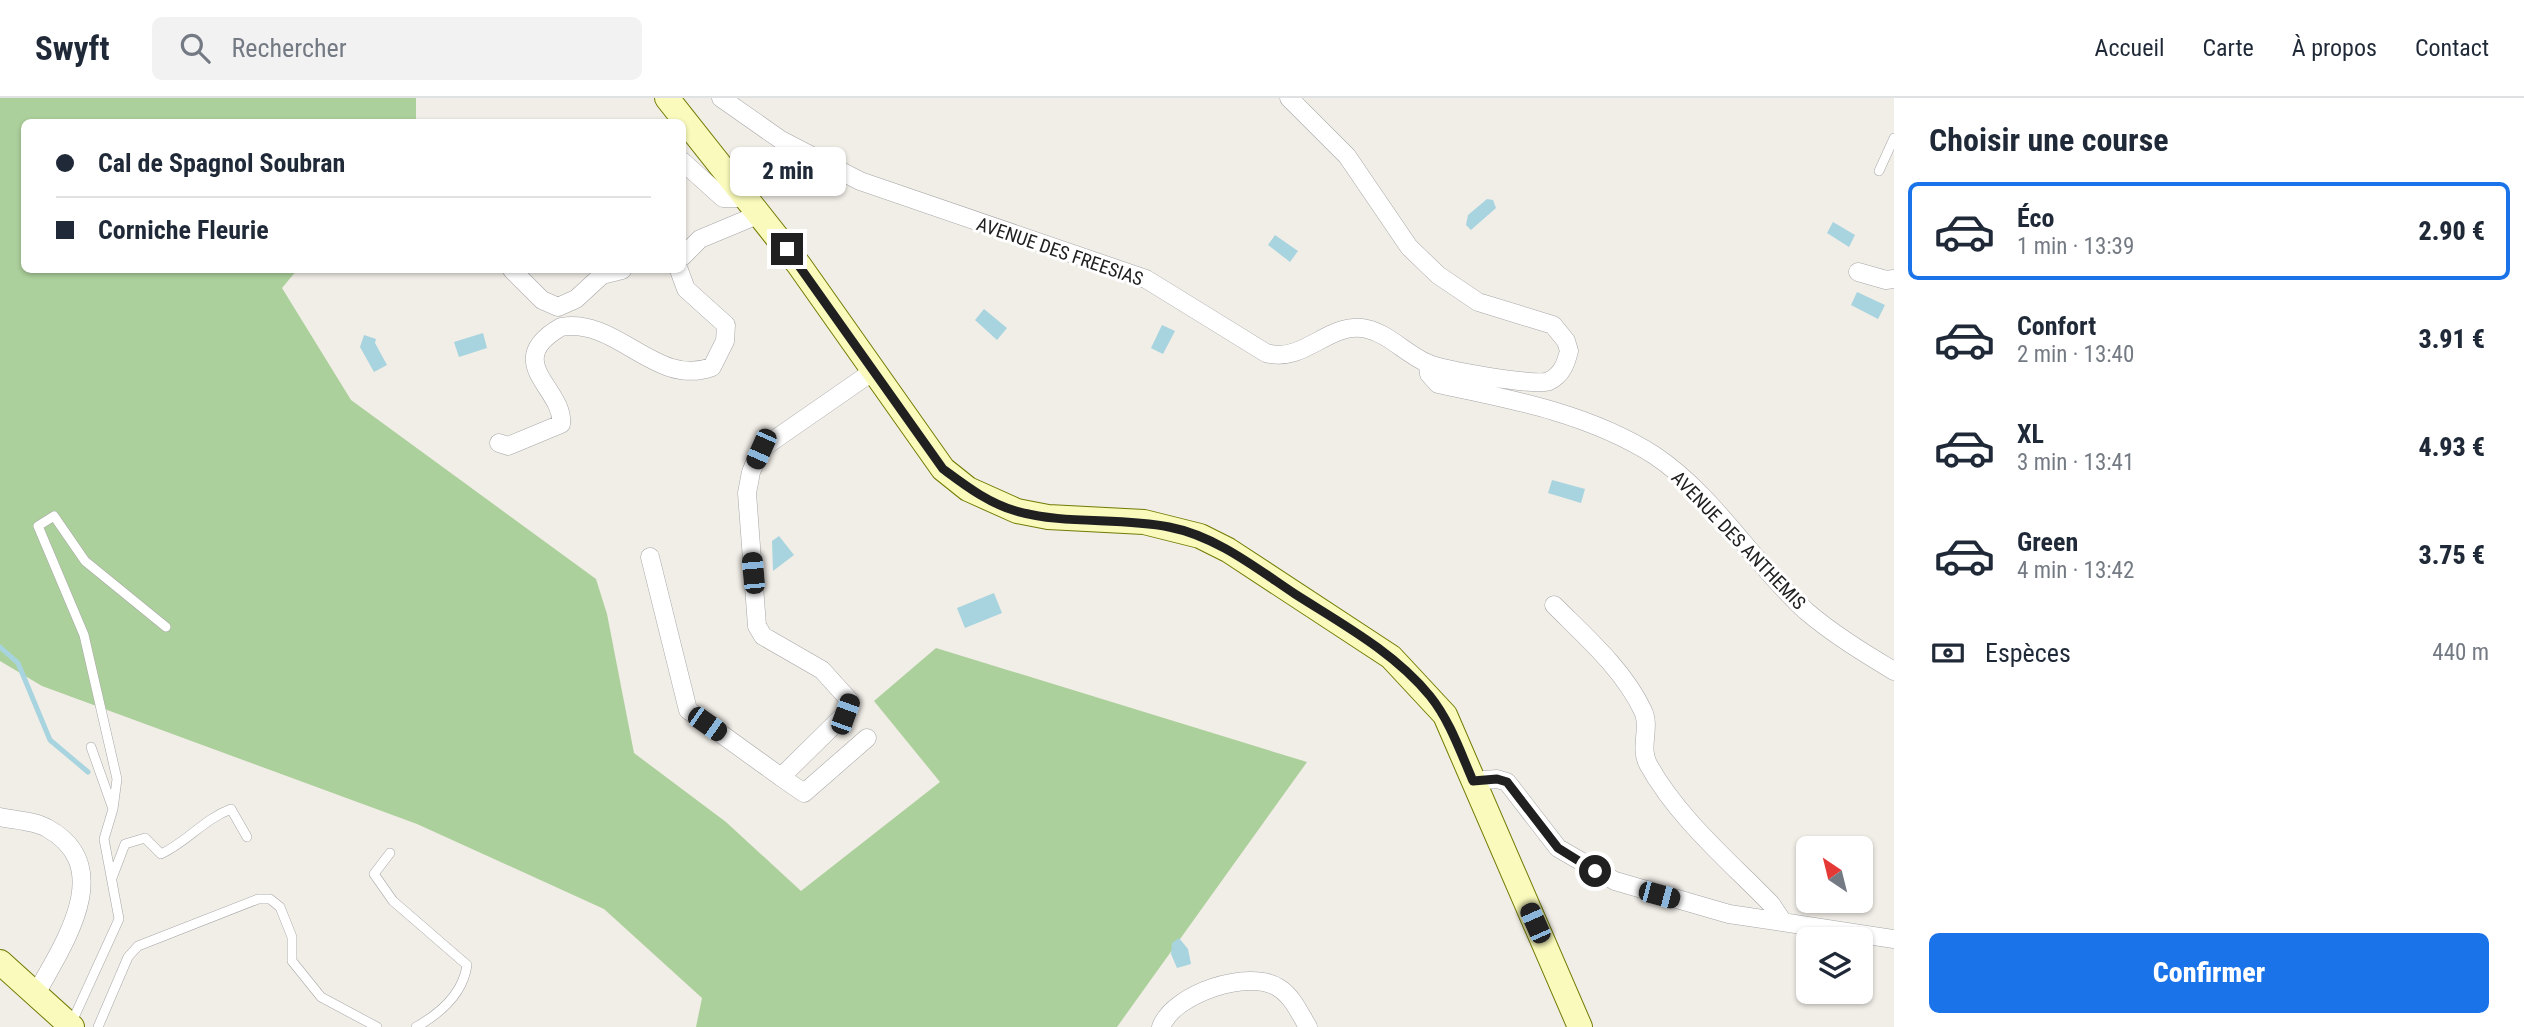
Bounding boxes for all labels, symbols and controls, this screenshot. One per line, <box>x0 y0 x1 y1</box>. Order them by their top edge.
search box <box>152 17 642 80</box>
text: Swyft <box>35 29 110 68</box>
icon: search <box>176 29 214 67</box>
text: Rechercher <box>232 33 347 63</box>
text: Accueil <box>2095 34 2164 62</box>
text: Carte <box>2202 34 2254 62</box>
text: À propos <box>2292 34 2377 62</box>
text: Contact <box>2415 34 2489 62</box>
text: Choisir une course <box>1929 121 2169 159</box>
text: Cal de Spagnol Soubran <box>98 148 345 178</box>
callout: 2 min <box>729 148 845 197</box>
text: 2 min <box>762 158 814 185</box>
icon: car <box>1933 200 1996 263</box>
text: Éco <box>2017 203 2054 233</box>
street label: AVENUE DES FREESIAS <box>974 212 1146 291</box>
text: Corniche Fleurie <box>98 215 269 245</box>
text: 2.90 € <box>2418 216 2485 246</box>
route end <box>771 233 803 265</box>
text: 1 min · 13:39 <box>2017 233 2134 260</box>
icon: car <box>1933 308 1996 371</box>
text: Confort <box>2017 311 2096 341</box>
text: 3.91 € <box>2418 324 2485 354</box>
text: 2 min · 13:40 <box>2017 341 2134 368</box>
icon: car <box>1933 416 1996 479</box>
text: XL <box>2017 419 2044 449</box>
car <box>743 426 780 472</box>
text: 4.93 € <box>2418 432 2485 462</box>
text: 3 min · 13:41 <box>2017 449 2134 476</box>
street label: AVENUE DES ANTHEMIS <box>1667 466 1811 614</box>
icon: car <box>1933 524 1996 587</box>
text: Green <box>2017 527 2078 557</box>
text: 3.75 € <box>2418 540 2485 570</box>
car <box>741 551 766 595</box>
text: 4 min · 13:42 <box>2017 557 2134 584</box>
icon: cash <box>1929 634 1967 672</box>
text: Espèces <box>1985 638 2071 668</box>
text: 440 m <box>2432 639 2489 666</box>
car <box>828 691 863 737</box>
car <box>684 703 731 745</box>
north arrow <box>1796 836 1872 914</box>
map controls <box>1796 836 1873 1004</box>
route start <box>1579 855 1611 887</box>
car <box>1636 879 1683 911</box>
car <box>1517 900 1554 946</box>
button: layers <box>1796 927 1873 1004</box>
button: Confirmer <box>1929 933 2489 1013</box>

